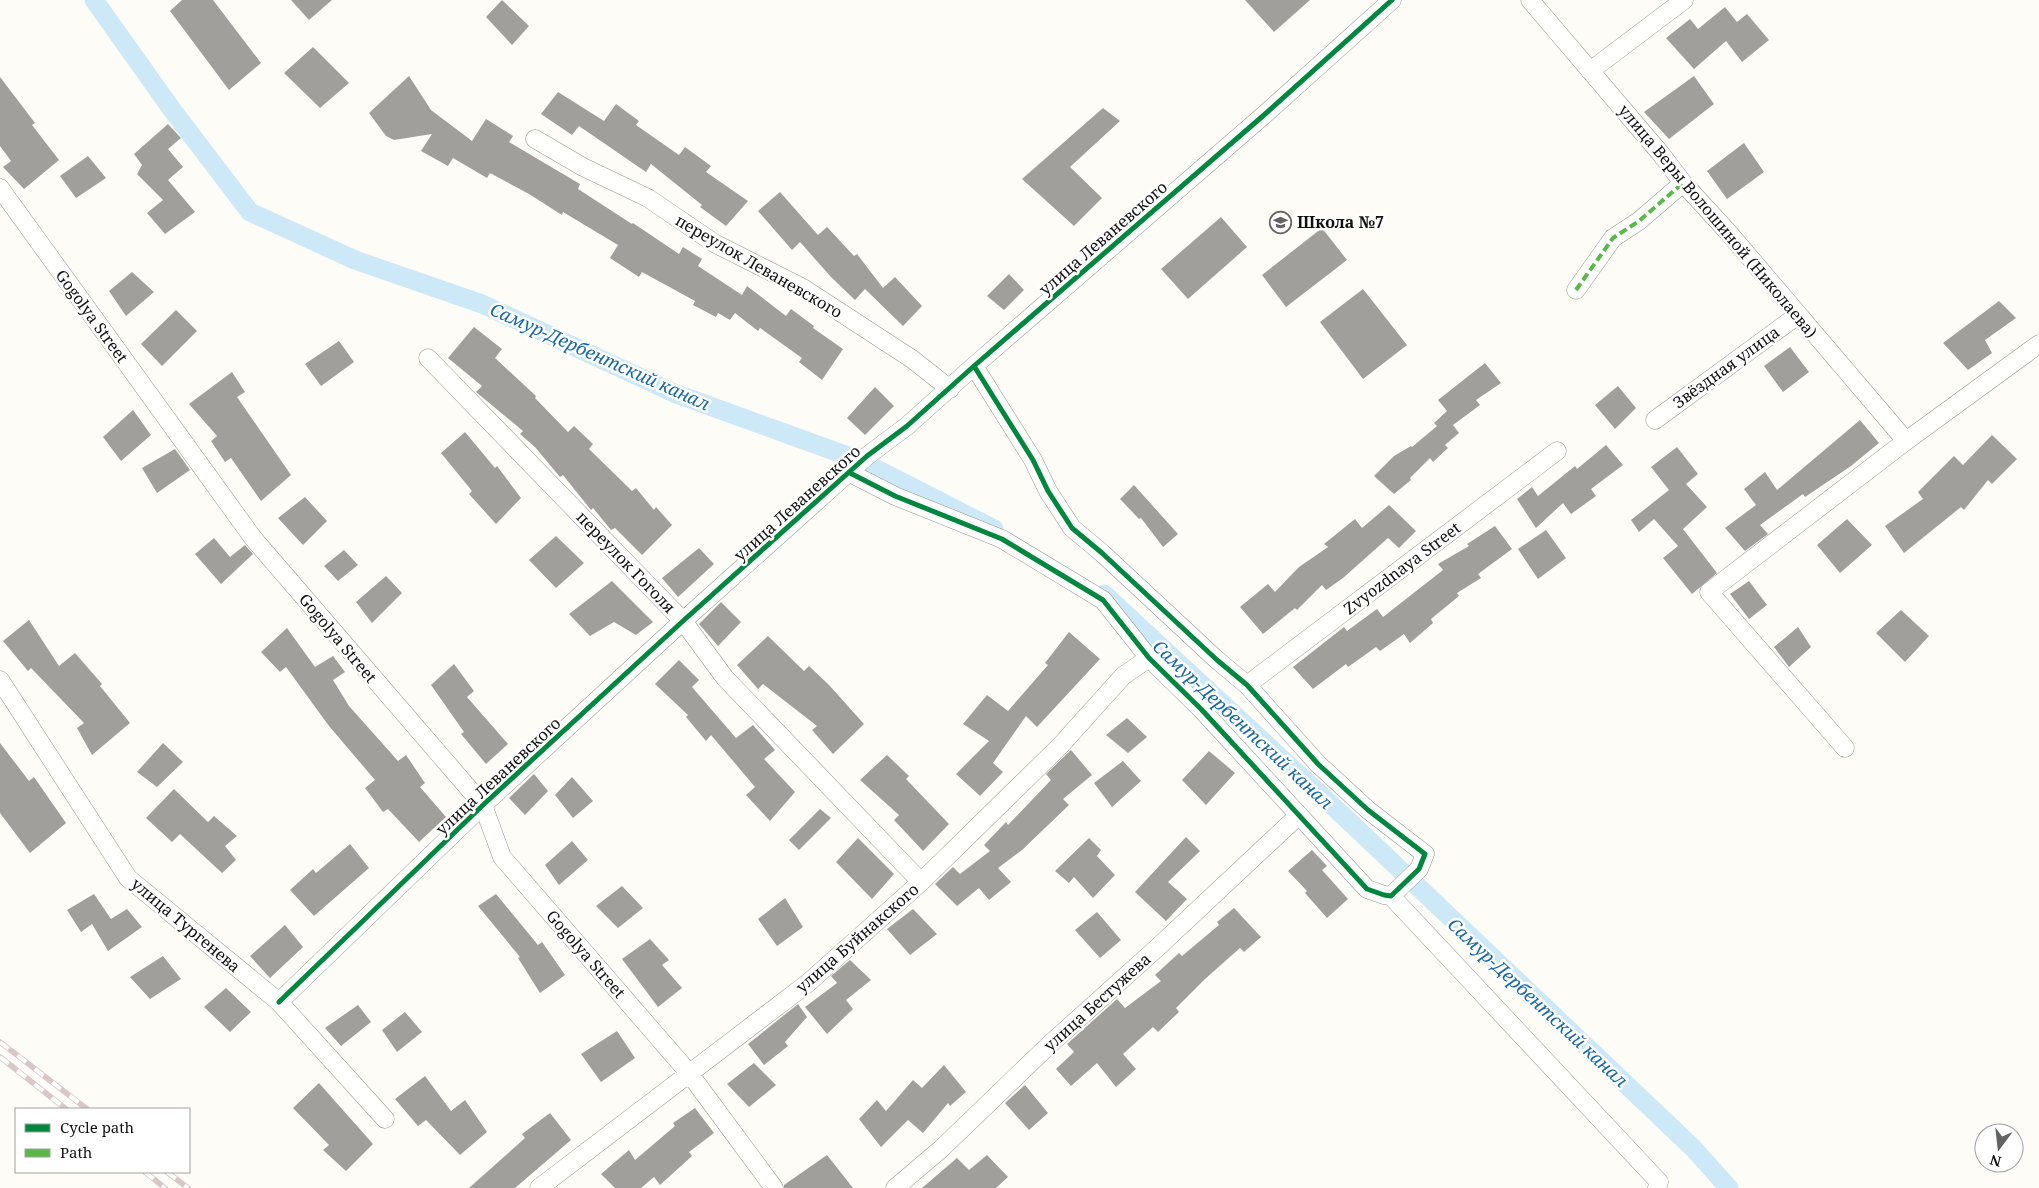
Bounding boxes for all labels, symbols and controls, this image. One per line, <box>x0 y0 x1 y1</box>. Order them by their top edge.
street label: улица Веры Волошиной (Николаева) <box>1614 100 1822 342</box>
street label: улица Леваневского <box>1034 176 1172 300</box>
street label: переулок Леваневского <box>671 209 847 323</box>
school or university icon: Школа №7 <box>1269 210 1293 234</box>
place label: Школа №7 <box>1297 211 1384 233</box>
street label: Gogolya Street <box>51 265 134 367</box>
water label: Самур-Дербентский канал <box>486 297 714 416</box>
street label: Звёздная улица <box>1668 321 1784 413</box>
street label: улица Леваневского <box>729 440 865 566</box>
street label: переулок Гоголя <box>572 506 680 618</box>
street label: Zvyozdnaya Street <box>1339 517 1465 619</box>
street label: Gogolya Street <box>294 589 382 688</box>
water label: Самур-Дербентский канал <box>1148 634 1339 814</box>
street label: улица Леваневского <box>431 712 565 840</box>
street label: улица Тургенева <box>127 873 245 977</box>
street label: улица Буйнакского <box>791 878 923 998</box>
street label: Gogolya Street <box>542 905 631 1003</box>
water label: Самур-Дербентский канал <box>1443 912 1634 1092</box>
street label: улица Бестужева <box>1039 948 1155 1056</box>
legend <box>15 1108 190 1173</box>
text: Cycle path <box>60 1117 135 1137</box>
north arrow <box>1974 1123 2024 1173</box>
text: Path <box>60 1142 93 1162</box>
text: N <box>1988 1150 2003 1172</box>

